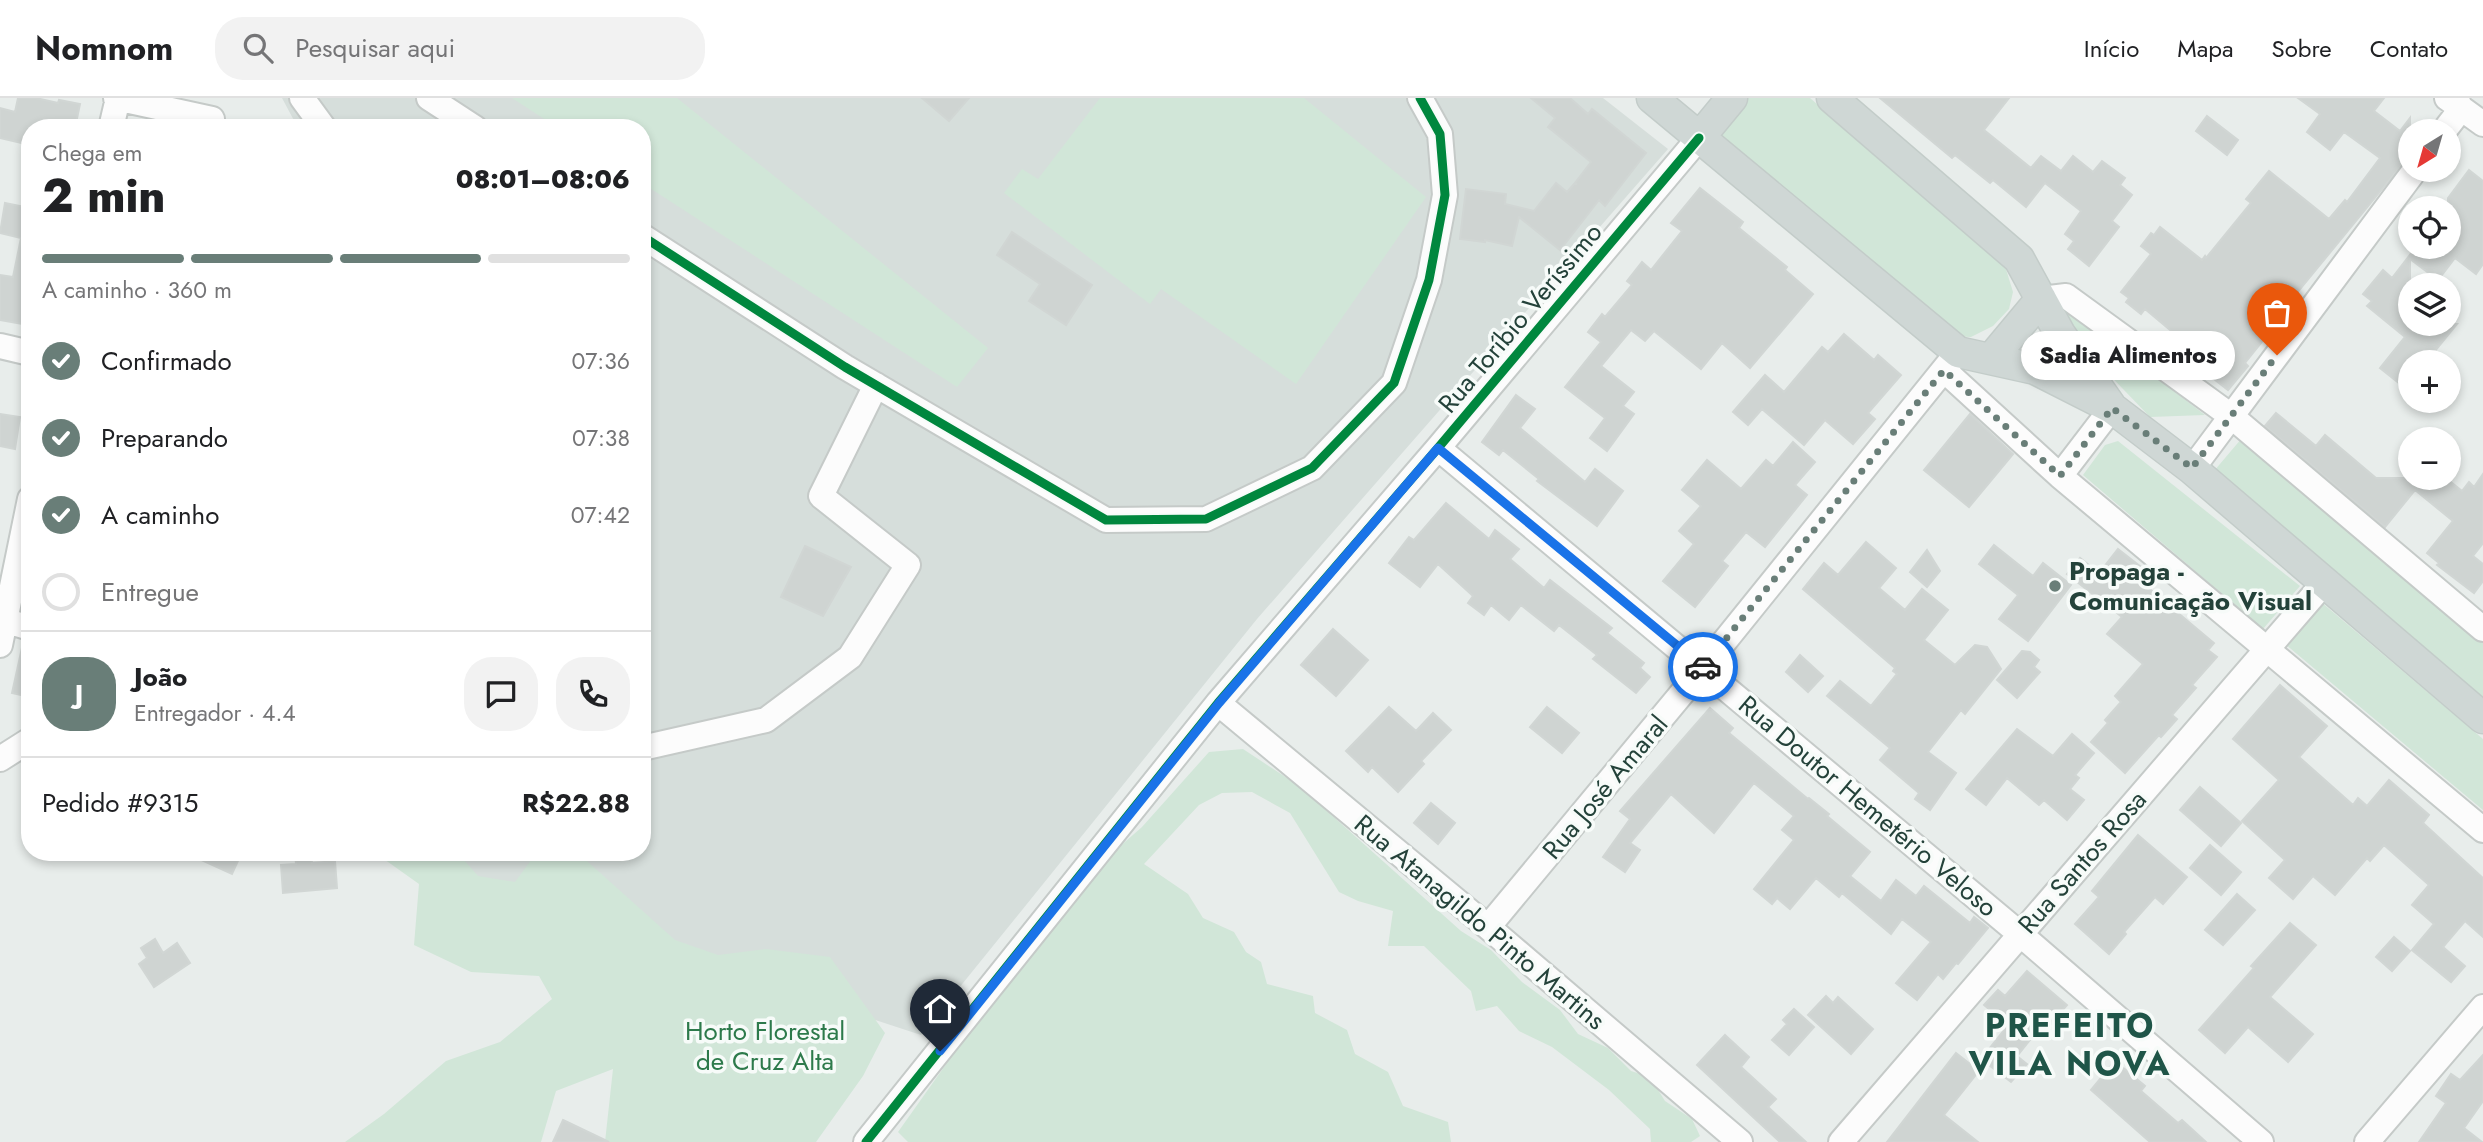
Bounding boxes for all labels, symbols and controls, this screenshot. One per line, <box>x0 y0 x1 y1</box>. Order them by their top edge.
search box <box>215 17 705 80</box>
text: Nomnom <box>35 25 173 72</box>
icon: search <box>239 29 277 67</box>
text: Pesquisar aqui <box>295 29 455 67</box>
text: Início <box>2084 31 2139 66</box>
text: Mapa <box>2177 31 2234 66</box>
text: Sobre <box>2272 31 2332 66</box>
text: Contato <box>2370 31 2448 66</box>
north arrow <box>2398 119 2460 182</box>
map controls <box>2398 119 2461 490</box>
text: Chega em <box>42 136 143 170</box>
text: 08:01–08:06 <box>456 160 630 198</box>
text: 2 min <box>42 163 166 229</box>
button: locate <box>2398 196 2461 259</box>
street label: Rua Toríbio Veríssimo <box>1429 215 1611 421</box>
text: A caminho · 360 m <box>42 273 232 307</box>
button: layers <box>2398 273 2461 336</box>
pin <box>2247 283 2307 355</box>
icon: bag <box>2258 294 2296 332</box>
callout: Sadia Alimentos <box>2022 330 2235 380</box>
text: Sadia Alimentos <box>2039 338 2217 372</box>
icon: check <box>42 342 80 380</box>
text: Confirmado <box>101 342 232 380</box>
text: 07:36 <box>571 344 630 378</box>
button: + <box>2398 350 2461 413</box>
icon: check <box>42 419 80 457</box>
text: Preparando <box>101 419 228 457</box>
text: 07:38 <box>572 421 630 455</box>
button: − <box>2398 427 2461 490</box>
icon: check <box>42 496 80 534</box>
text: A caminho <box>101 496 219 534</box>
text: 07:42 <box>571 498 630 532</box>
place label: Propaga - Comunicação Visual <box>2069 552 2312 620</box>
text: Entregue <box>101 573 199 611</box>
marker: Propaga - Comunicação Visual <box>2047 578 2063 594</box>
courier <box>1668 632 1738 702</box>
icon: car <box>1684 648 1722 686</box>
button: chat <box>464 657 538 731</box>
button: phone <box>556 657 630 731</box>
text: João <box>134 658 187 696</box>
text: J <box>75 675 83 713</box>
street label: Rua Doutor Hemetério Veloso <box>1730 686 2006 926</box>
text: Entregador · 4.4 <box>134 696 296 730</box>
street label: Rua José Amaral <box>1533 707 1677 867</box>
street label: Rua Santos Rosa <box>2009 782 2155 942</box>
text: Pedido #9315 <box>42 784 199 822</box>
text: R$22.88 <box>522 784 630 822</box>
street label: Rua Atanagildo Pinto Martins <box>1346 805 1614 1039</box>
pin <box>910 979 970 1051</box>
icon: home <box>921 990 959 1028</box>
district label: PREFEITO VILA NOVA <box>1968 1002 2171 1087</box>
park label: Horto Florestal de Cruz Alta <box>685 1012 845 1080</box>

